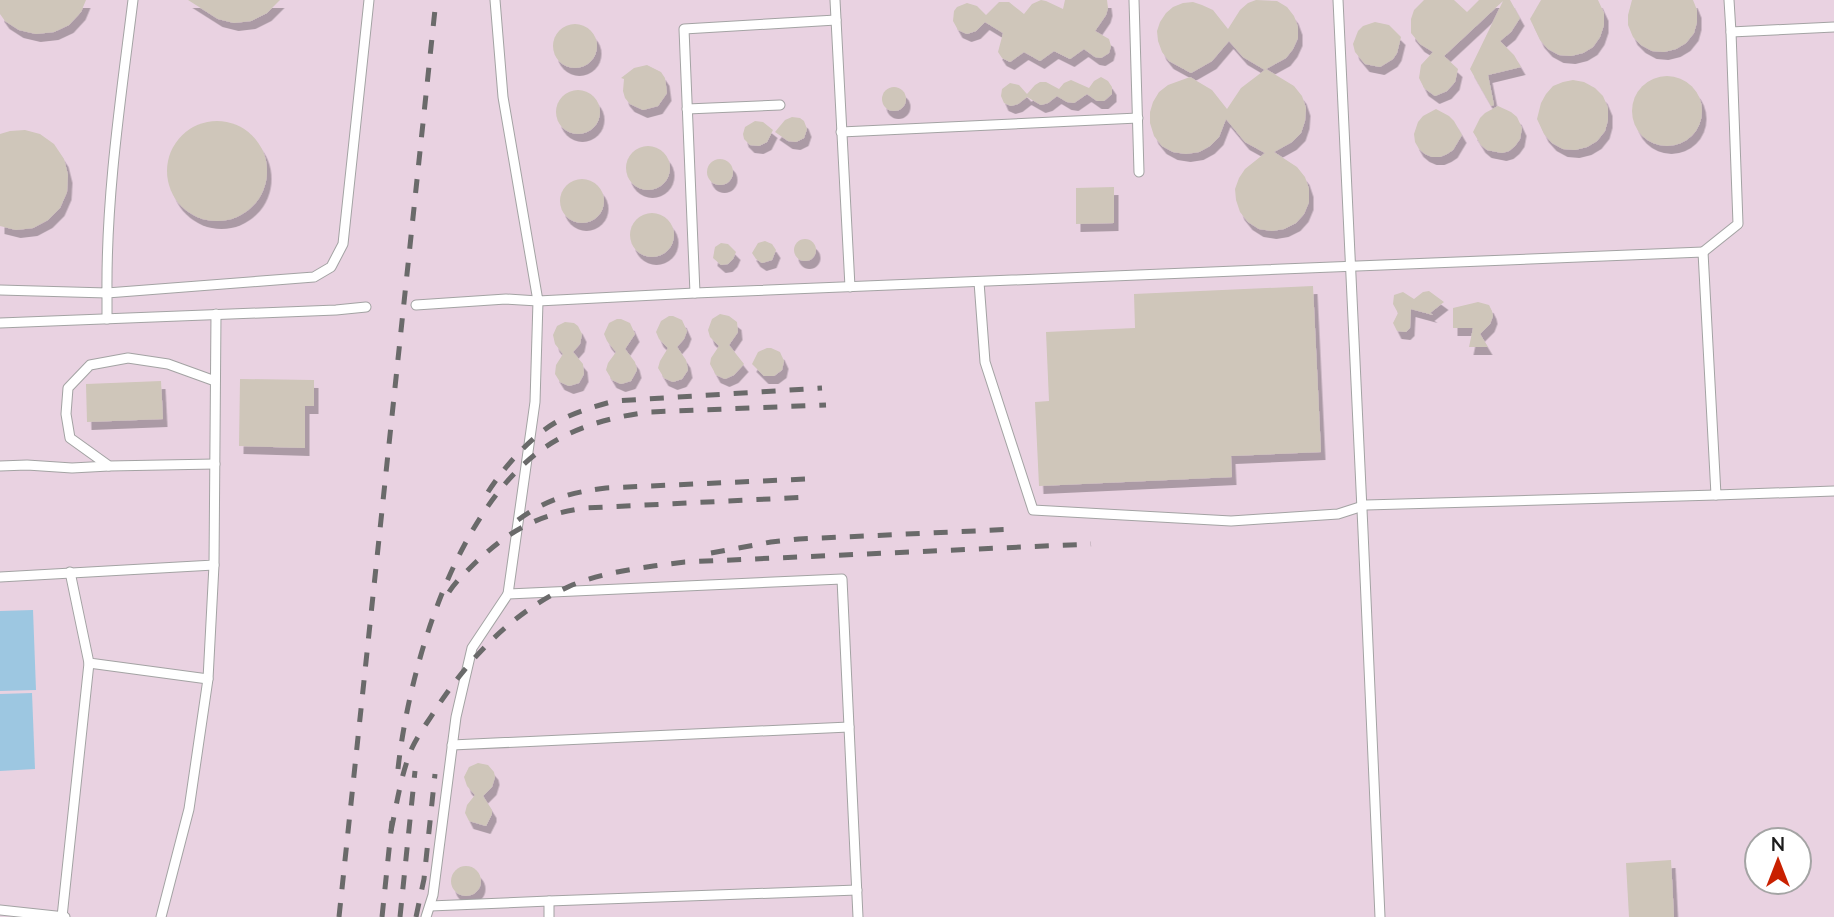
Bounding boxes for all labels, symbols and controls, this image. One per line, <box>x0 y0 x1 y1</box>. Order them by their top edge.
north arrow <box>1743 826 1813 896</box>
text: N <box>1771 832 1785 856</box>

